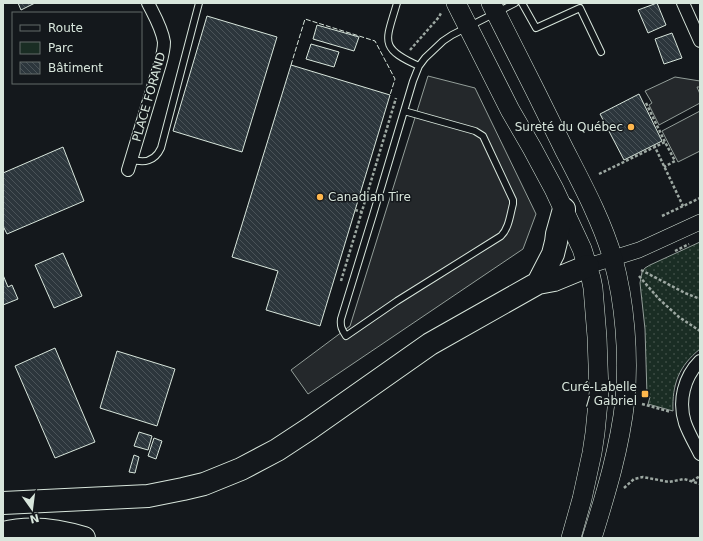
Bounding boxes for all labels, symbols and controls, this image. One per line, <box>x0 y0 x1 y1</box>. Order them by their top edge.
legend <box>12 12 142 84</box>
text: Route <box>48 21 83 35</box>
text: Parc <box>48 41 73 55</box>
street label: PLACE FORAND <box>130 51 168 143</box>
text: Bâtiment <box>48 61 103 75</box>
place label: Sureté du Québec <box>515 120 623 134</box>
marker: Sureté du Québec <box>626 122 636 132</box>
place label: Canadian Tire <box>328 190 411 204</box>
marker: Canadian Tire <box>315 192 325 202</box>
place label: Curé-Labelle / Gabriel <box>562 380 637 408</box>
marker: Curé-Labelle / Gabriel <box>640 389 650 399</box>
north arrow <box>12 489 52 529</box>
text: N <box>28 511 40 526</box>

